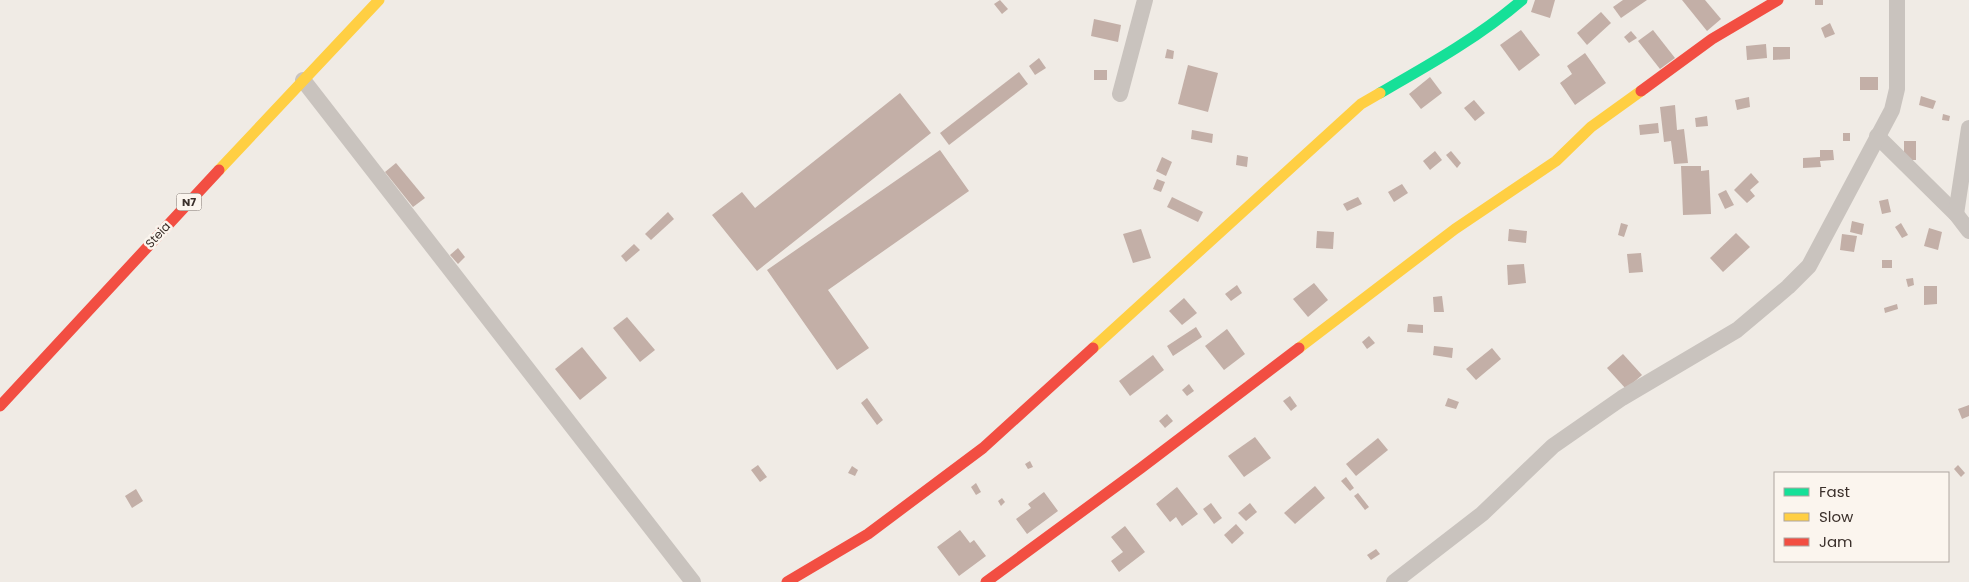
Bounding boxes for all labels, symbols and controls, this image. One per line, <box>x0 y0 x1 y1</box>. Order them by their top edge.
road number: N7 <box>176 193 202 210</box>
street label: Steia <box>141 218 174 251</box>
legend <box>1774 472 1949 562</box>
text: Fast <box>1819 481 1850 502</box>
text: Slow <box>1819 506 1854 527</box>
text: Jam <box>1819 531 1853 552</box>

